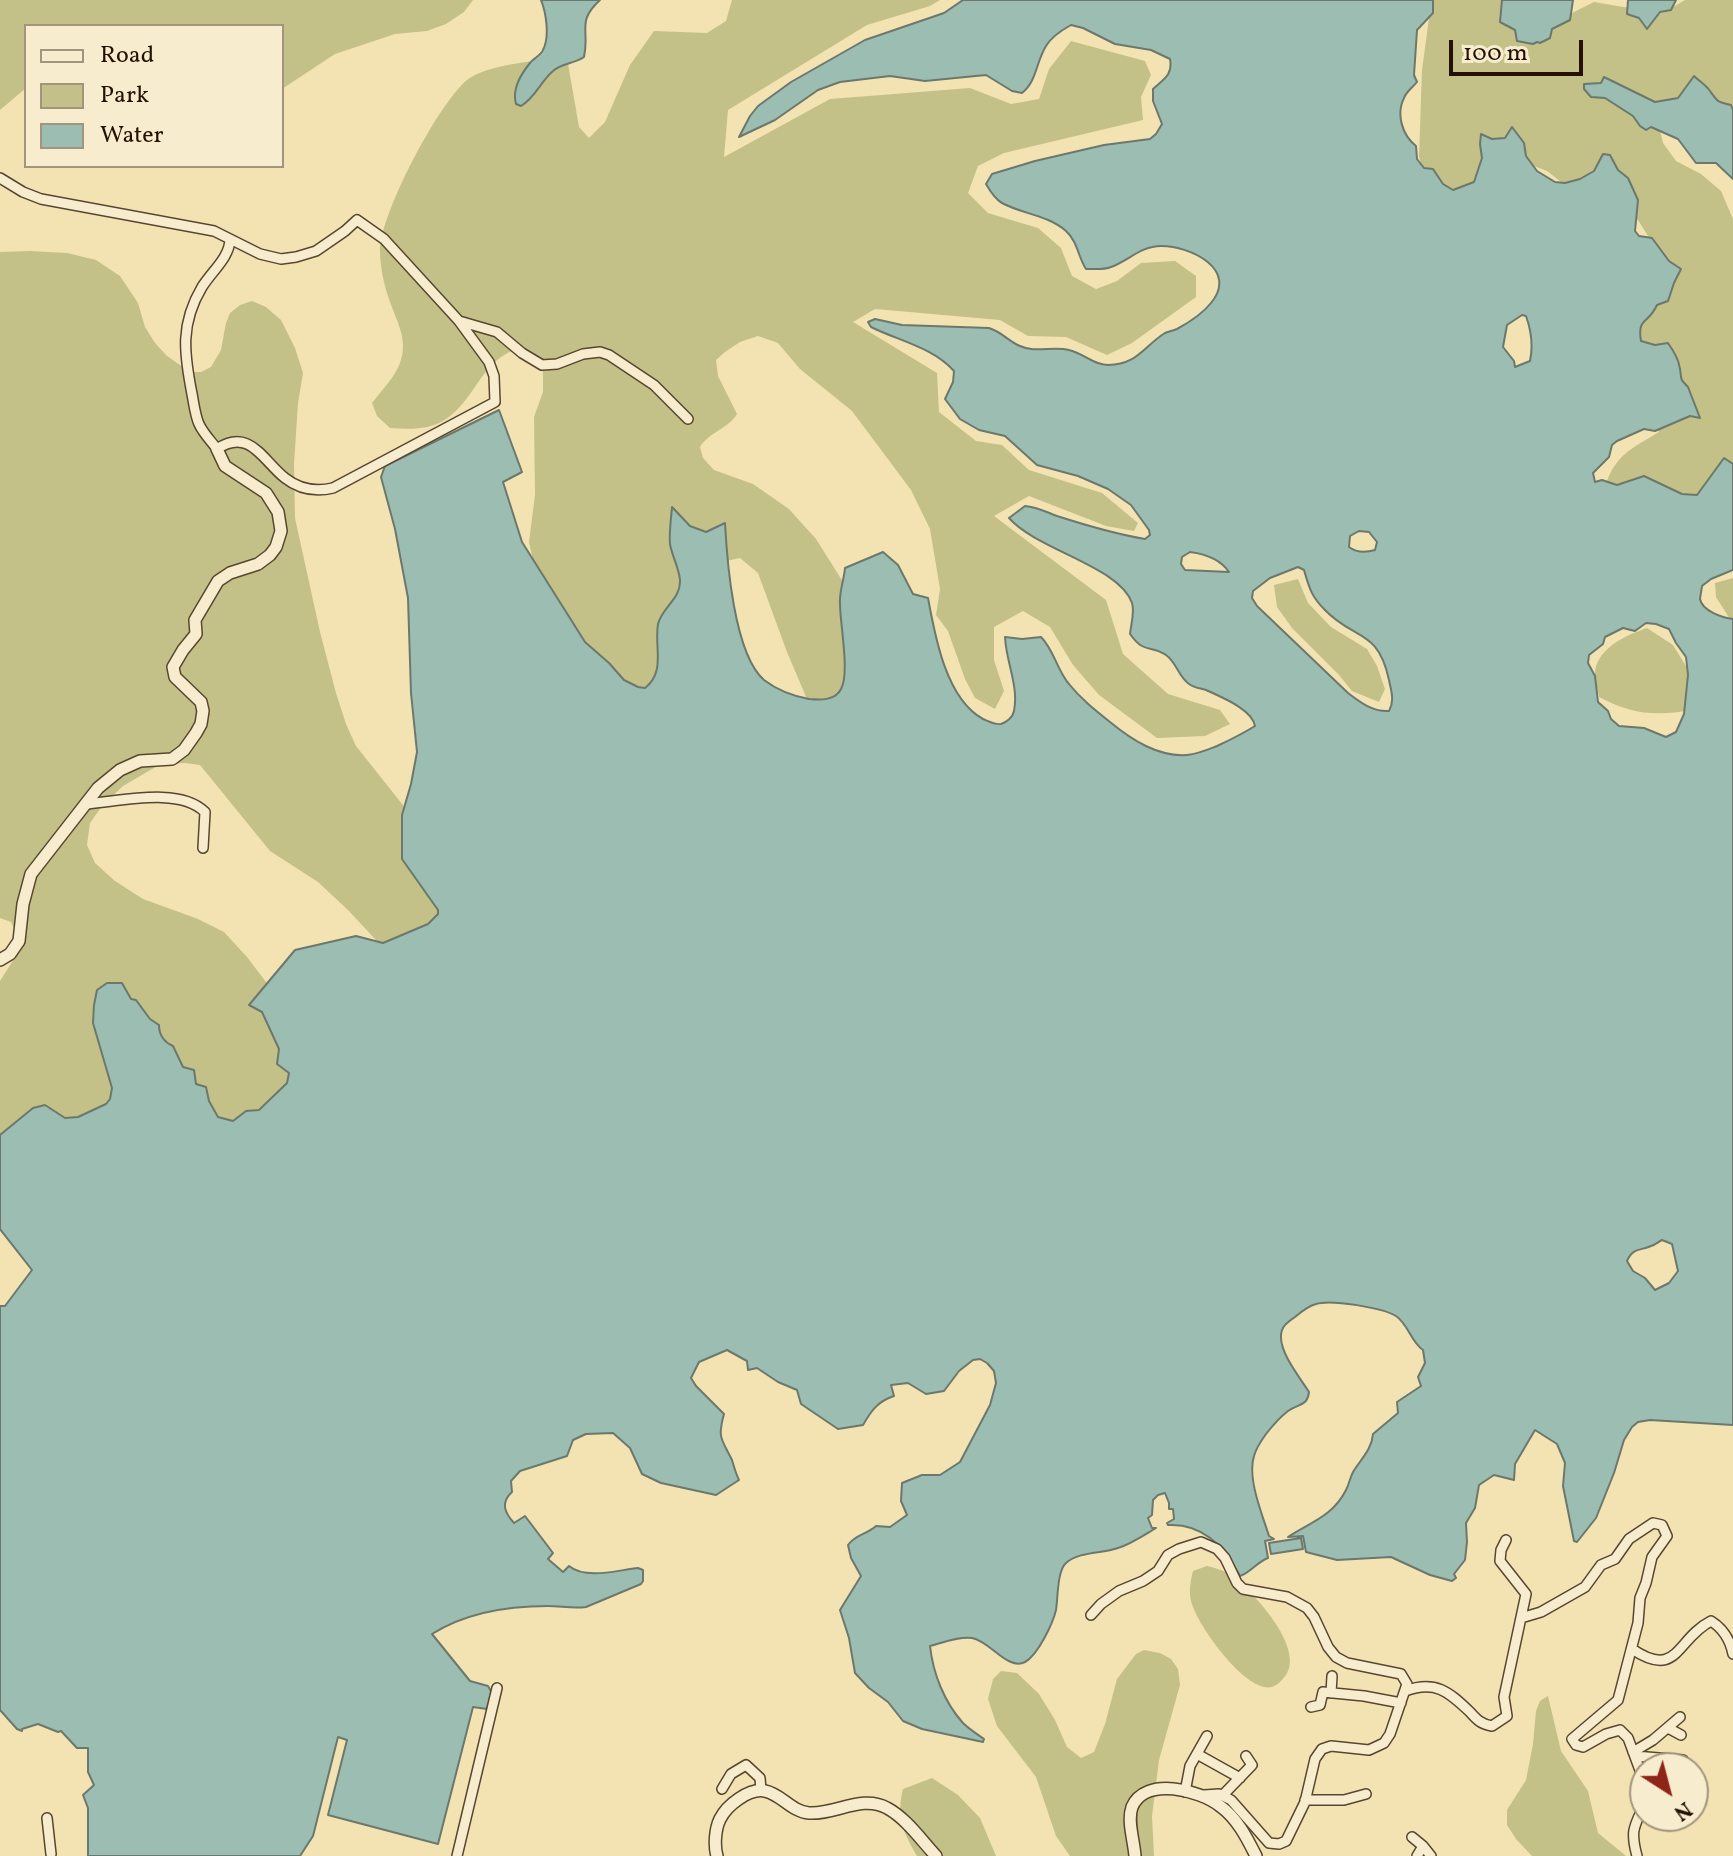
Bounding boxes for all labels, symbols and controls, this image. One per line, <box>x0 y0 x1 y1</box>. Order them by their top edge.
legend <box>24 24 284 168</box>
scale bar <box>1453 24 1587 74</box>
text: 100 m <box>1463 37 1528 71</box>
text: Road <box>100 39 154 73</box>
text: Park <box>100 79 149 113</box>
text: Water <box>100 119 164 153</box>
north arrow <box>1629 1752 1709 1832</box>
text: N <box>1667 1793 1698 1827</box>

